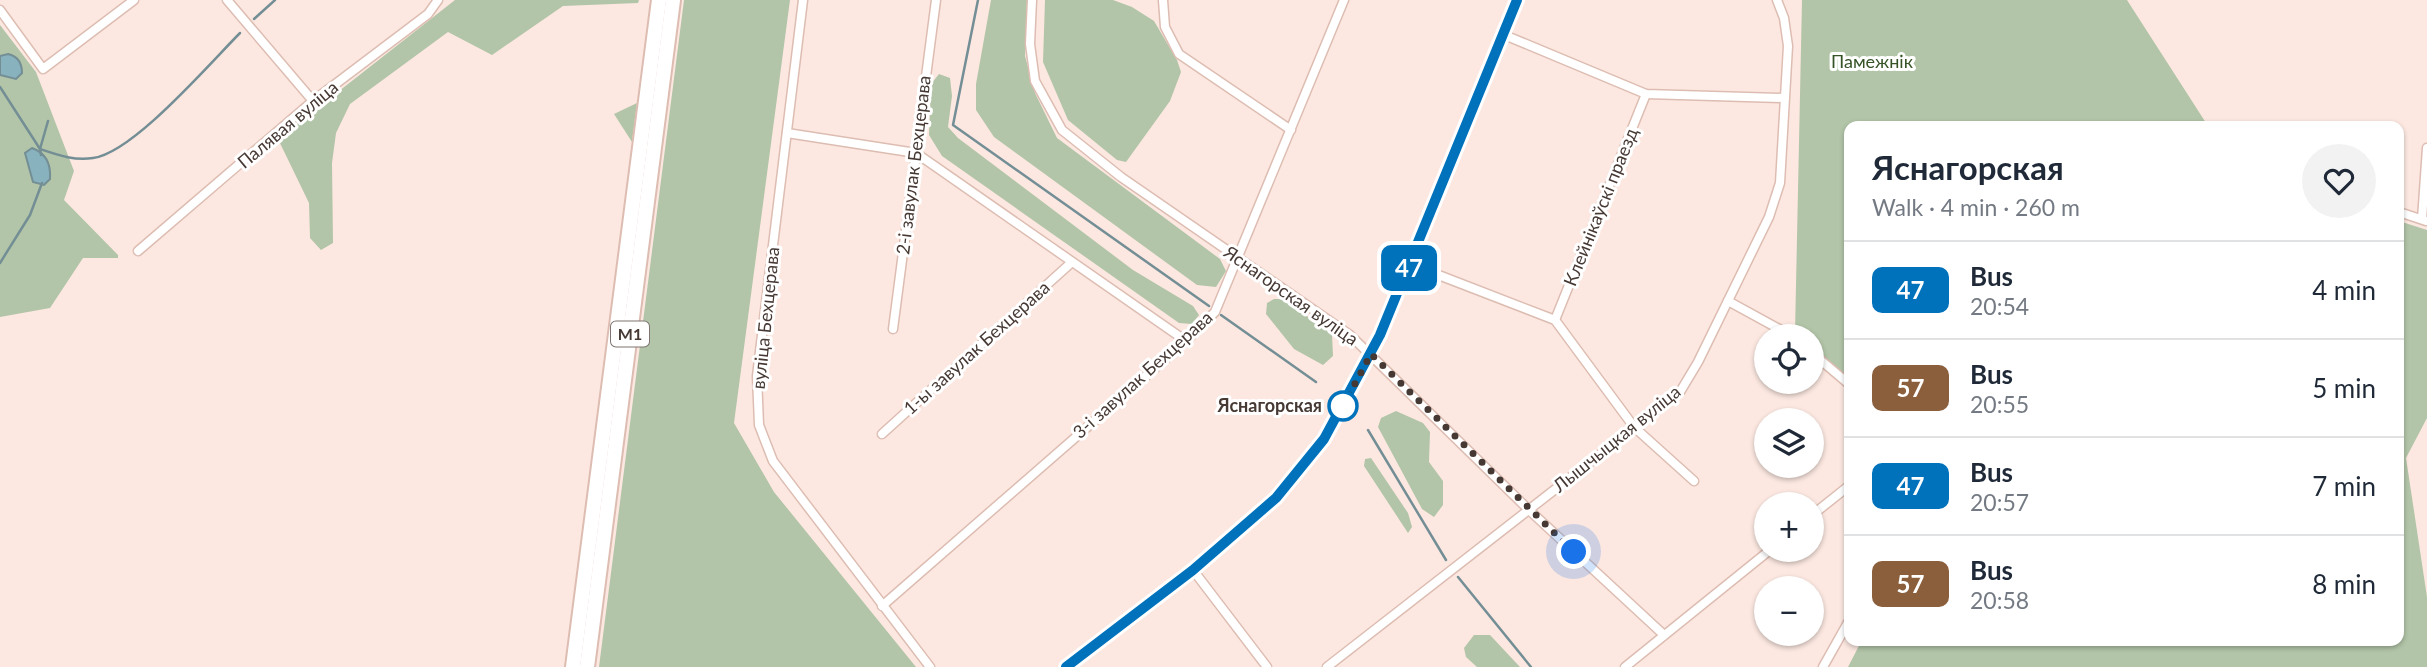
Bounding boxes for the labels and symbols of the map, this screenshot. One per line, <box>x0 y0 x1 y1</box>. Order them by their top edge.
park label: Памежнік <box>1831 50 1914 72</box>
street label: 2-і завулак Бехцерава <box>891 74 935 256</box>
street label: Палявая вуліца <box>233 76 342 173</box>
street label: Клейнікаўскі праезд <box>1558 124 1642 289</box>
street label: Яснагорская вуліца <box>1219 240 1363 350</box>
line badge: 47 <box>1378 245 1440 291</box>
street label: вуліца Бехцерава <box>747 246 783 390</box>
street label: 1-ы завулак Бехцерава <box>899 276 1054 419</box>
street label: 3-і завулак Бехцерава <box>1068 306 1217 443</box>
road number: М1 <box>611 322 649 346</box>
street label: Лышчыцкая вуліца <box>1548 380 1684 497</box>
marker: Яснагорская <box>1328 391 1358 421</box>
place label: Яснагорская <box>1216 394 1322 416</box>
your location <box>1556 534 1591 569</box>

